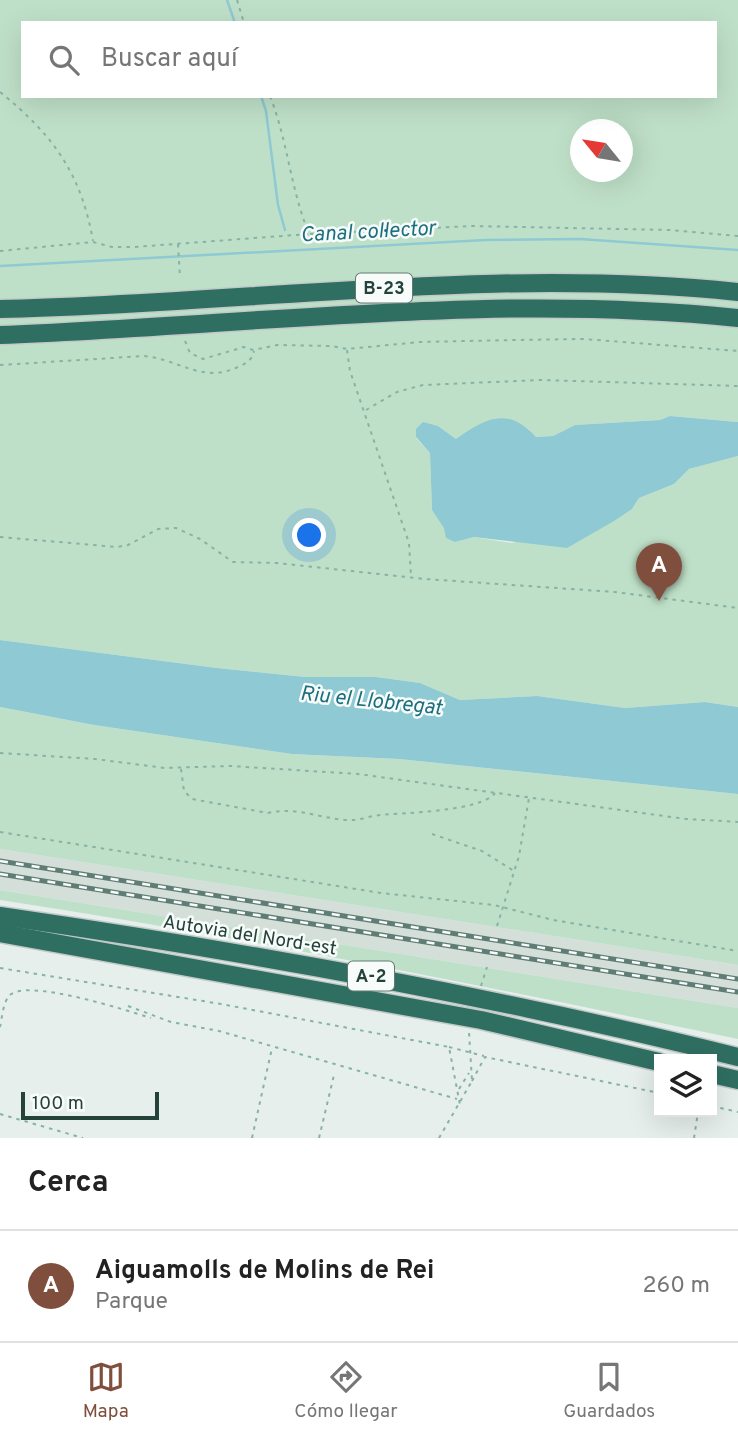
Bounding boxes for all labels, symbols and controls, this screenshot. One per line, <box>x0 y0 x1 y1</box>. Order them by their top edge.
search box <box>21 21 717 98</box>
icon: search <box>45 41 83 79</box>
text: Buscar aquí <box>101 43 238 76</box>
north arrow <box>570 119 633 182</box>
water label: Canal col·lector <box>300 215 438 250</box>
road number: B-23 <box>356 274 412 302</box>
your location <box>292 518 326 552</box>
pin: A <box>636 543 682 601</box>
water label: Riu el Llobregat <box>299 681 445 723</box>
street label: Autovia del Nord-est <box>161 910 338 962</box>
road number: A-2 <box>348 961 394 990</box>
map controls <box>654 1054 717 1117</box>
button: layers <box>654 1054 717 1117</box>
scale bar <box>21 1089 159 1121</box>
text: 100 m <box>32 1092 84 1116</box>
text: Cerca <box>28 1165 108 1202</box>
text: Aiguamolls de Molins de Rei <box>95 1255 434 1288</box>
text: A <box>43 1272 59 1301</box>
text: 260 m <box>643 1272 710 1301</box>
text: Parque <box>95 1288 168 1317</box>
tab: Mapa <box>83 1358 129 1424</box>
tab: Cómo llegar <box>294 1358 398 1424</box>
tab: Guardados <box>563 1358 655 1424</box>

